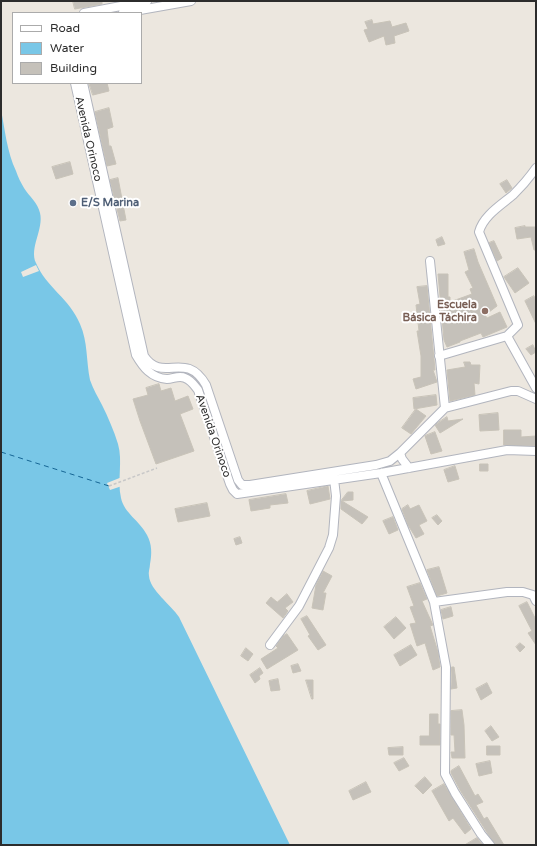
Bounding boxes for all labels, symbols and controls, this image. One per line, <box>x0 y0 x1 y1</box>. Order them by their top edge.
legend <box>12 12 142 84</box>
text: Road <box>50 21 80 35</box>
text: Water <box>50 41 84 55</box>
text: Building <box>50 61 97 75</box>
street label: Avenida Orinoco <box>72 95 104 183</box>
place label: E/S Marina <box>81 196 139 210</box>
marker: E/S Marina <box>68 198 78 208</box>
place label: Escuela Básica Táchira <box>403 298 477 324</box>
marker: Escuela Básica Táchira <box>480 306 490 316</box>
street label: Avenida Orinoco <box>193 393 233 479</box>

